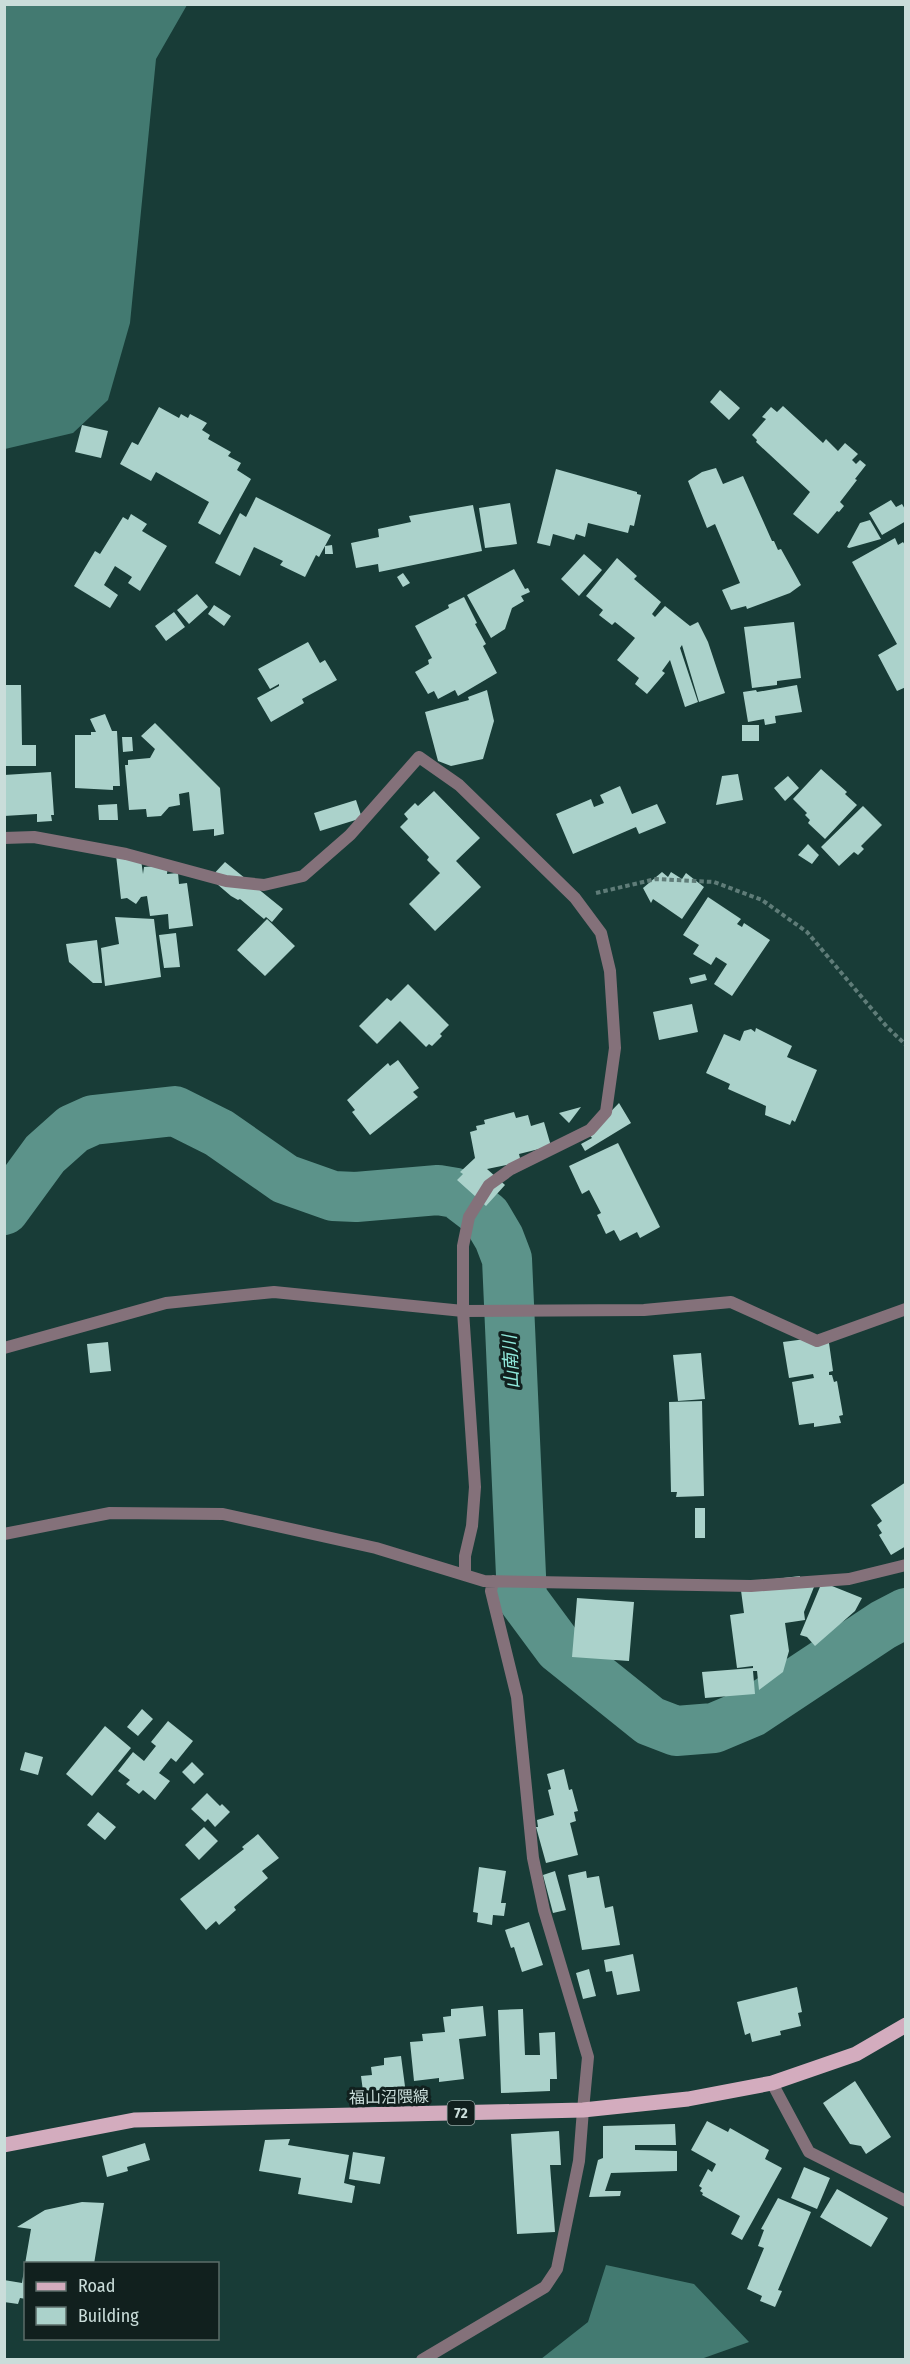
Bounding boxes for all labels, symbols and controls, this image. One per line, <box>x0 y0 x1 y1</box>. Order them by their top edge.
water label: 山南川 <box>498 1332 523 1390</box>
street label: 福山沼隈線 <box>349 2087 429 2107</box>
road number: 72 <box>448 2101 474 2125</box>
legend <box>24 2262 219 2340</box>
text: Road <box>78 2275 115 2297</box>
text: Building <box>78 2305 139 2327</box>

